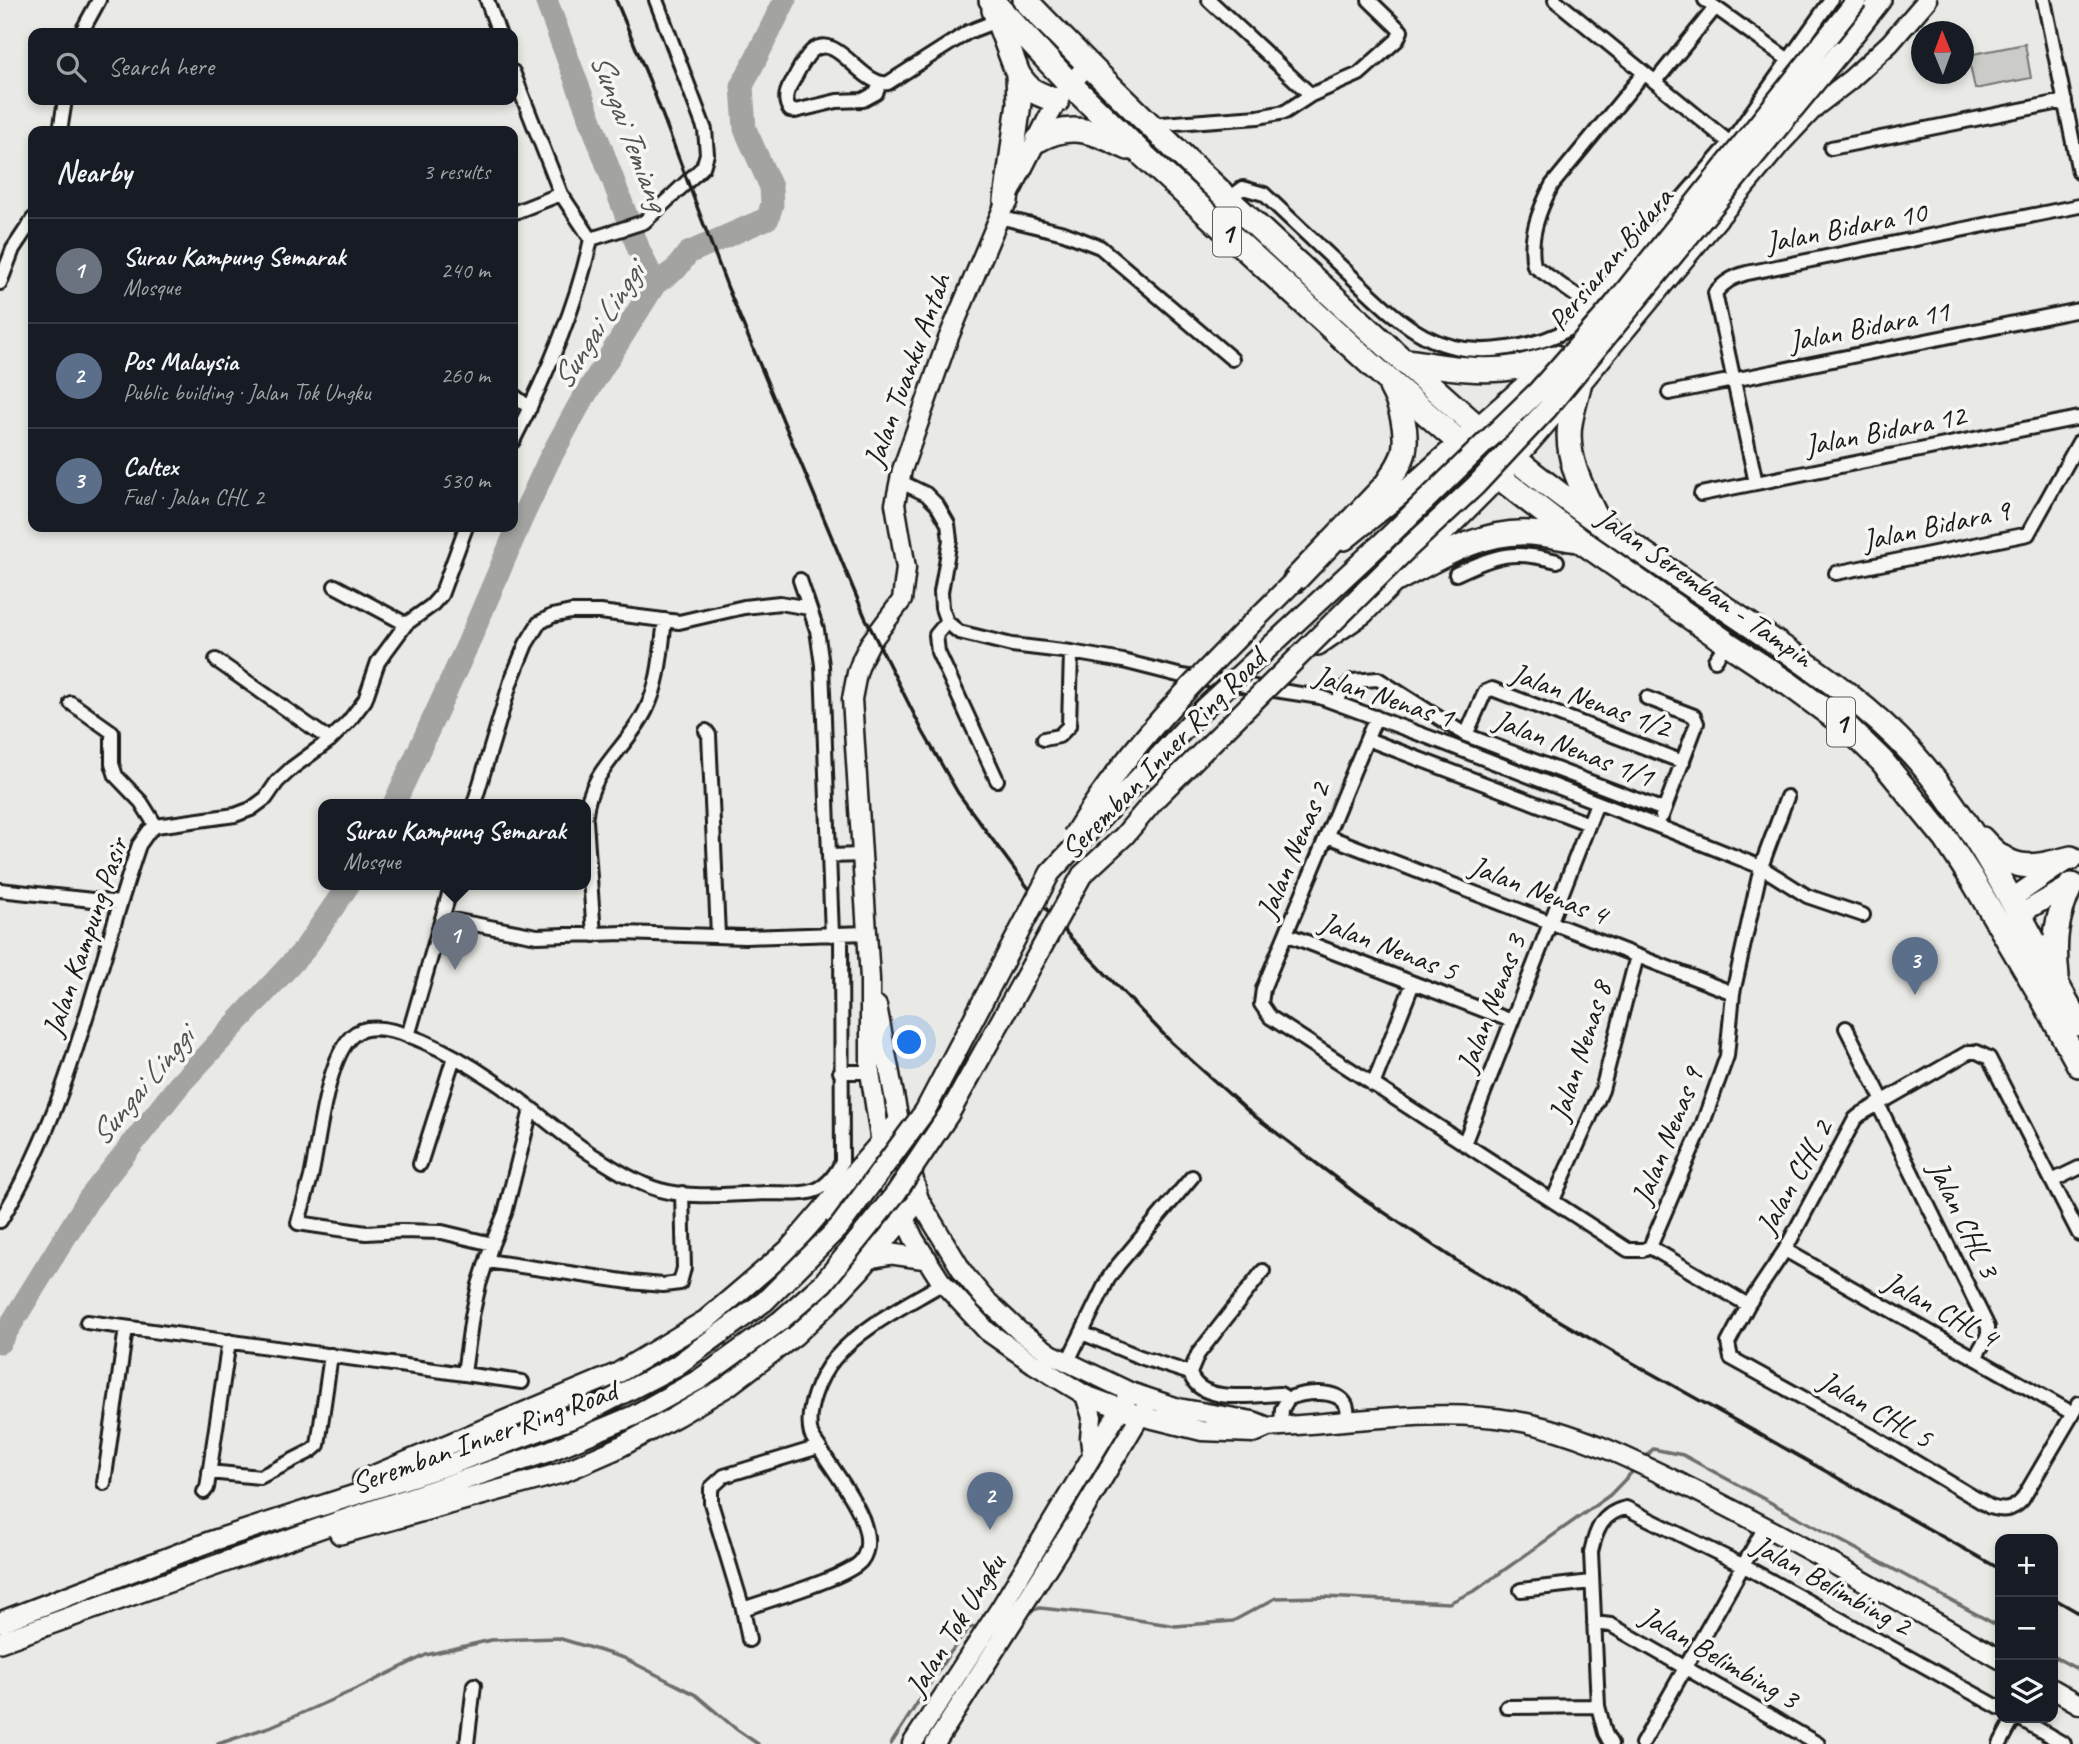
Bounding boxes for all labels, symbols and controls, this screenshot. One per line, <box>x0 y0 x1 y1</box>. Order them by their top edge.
north arrow <box>1911 21 1974 84</box>
search box <box>28 28 518 105</box>
water label: Sungai Temiang <box>581 47 680 219</box>
icon: search <box>52 48 90 86</box>
text: Search here <box>108 50 214 83</box>
text: Nearby <box>56 153 132 191</box>
text: 3 results <box>423 157 490 186</box>
street label: Persiaran Bidara <box>1539 178 1682 339</box>
street label: Jalan Bidara 10 <box>1761 192 1932 262</box>
road number: 1 <box>1213 208 1241 256</box>
text: Surau Kampung Semarak <box>123 240 346 273</box>
water label: Sungai Linggi <box>542 249 658 397</box>
text: 1 <box>74 256 84 285</box>
text: 240 m <box>441 256 490 285</box>
street label: Jalan Tuanku Antah <box>854 266 960 474</box>
text: Mosque <box>123 273 180 302</box>
street label: Jalan Bidara 11 <box>1784 292 1954 361</box>
text: Pos Malaysia <box>123 345 238 378</box>
text: 2 <box>74 361 84 390</box>
text: 260 m <box>441 361 490 390</box>
text: Public building · Jalan Tok Ungku <box>123 378 371 407</box>
street label: Jalan Bidara 12 <box>1800 395 1971 465</box>
text: Caltex <box>123 450 178 483</box>
text: 3 <box>74 466 84 495</box>
text: 530 m <box>441 466 490 495</box>
text: Fuel · Jalan CHL 2 <box>123 483 264 512</box>
street label: Jalan Bidara 9 <box>1857 490 2015 560</box>
street label: Jalan Seremban - Tampin <box>1588 497 1822 677</box>
street label: Seremban Inner Ring Road <box>1052 637 1277 868</box>
street label: Jalan Nenas 1/2 <box>1504 653 1679 747</box>
street label: Jalan Nenas 1 <box>1308 655 1460 737</box>
road number: 1 <box>1827 698 1855 746</box>
street label: Jalan Nenas 1/1 <box>1487 700 1660 796</box>
street label: Jalan Nenas 2 <box>1247 774 1340 926</box>
popup <box>318 799 591 890</box>
text: Surau Kampung Semarak <box>343 814 566 847</box>
street label: Jalan Kampung Pasir <box>33 831 137 1043</box>
street label: Jalan Nenas 4 <box>1463 846 1615 934</box>
text: Mosque <box>343 847 400 876</box>
street label: Jalan Nenas 5 <box>1313 902 1465 990</box>
pin: 1 <box>432 912 478 970</box>
street label: Jalan Nenas 3 <box>1447 927 1535 1079</box>
pin: 3 <box>1892 937 1938 995</box>
street label: Jalan Nenas 8 <box>1539 974 1621 1127</box>
water label: Sungai Linggi <box>80 1013 208 1154</box>
your location <box>892 1025 926 1059</box>
street label: Jalan Nenas 9 <box>1622 1060 1713 1212</box>
street label: Jalan CHL 2 <box>1746 1111 1842 1243</box>
street label: Jalan CHL 3 <box>1919 1153 2010 1286</box>
street label: Jalan CHL 4 <box>1875 1261 2007 1357</box>
street label: Jalan CHL 5 <box>1811 1360 1941 1457</box>
street label: Seremban Inner Ring Road <box>346 1370 626 1503</box>
pin: 2 <box>967 1472 1013 1530</box>
street label: Jalan Belimbing 2 <box>1744 1525 1920 1645</box>
map controls <box>1995 1534 2058 1723</box>
button: + <box>1995 1534 2058 1597</box>
street label: Jalan Tok Ungku <box>895 1545 1015 1705</box>
street label: Jalan Belimbing 3 <box>1633 1596 1808 1719</box>
button: − <box>1995 1597 2058 1660</box>
button: layers <box>1995 1660 2058 1723</box>

